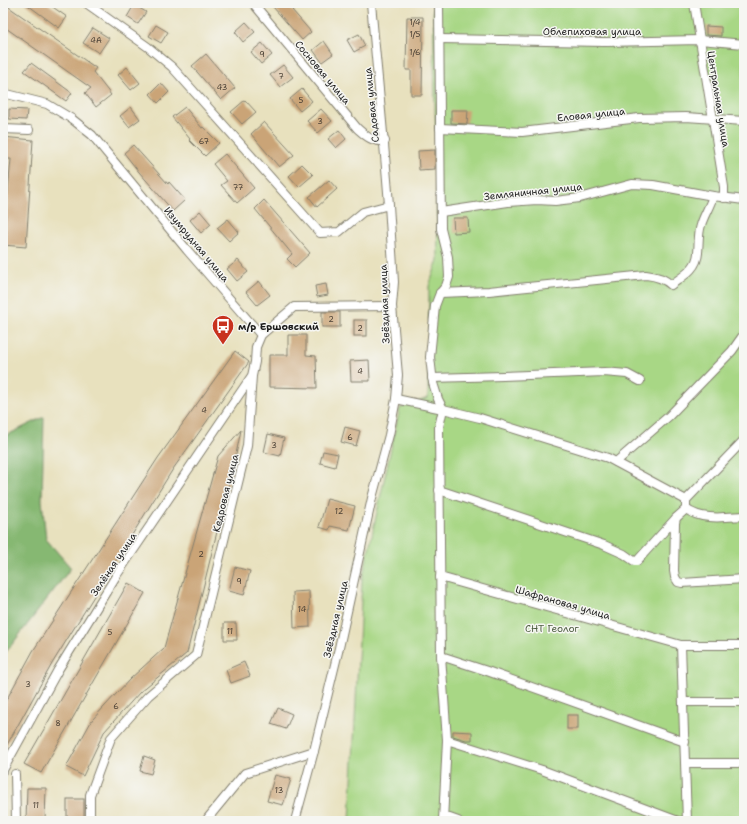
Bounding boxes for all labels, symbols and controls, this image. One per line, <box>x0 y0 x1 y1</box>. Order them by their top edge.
house number: 1/4 <box>409 17 421 28</box>
street label: Облепиховая улица <box>543 25 642 38</box>
house number: 1/5 <box>410 29 421 40</box>
house number: 4А <box>90 35 102 46</box>
street label: Сосновая улица <box>292 38 354 107</box>
house number: 1/6 <box>409 47 421 58</box>
house number: 9 <box>259 49 265 60</box>
street label: Центральная улица <box>704 50 733 149</box>
street label: Садовая улица <box>361 66 382 143</box>
house number: 7 <box>278 71 284 82</box>
house number: 43 <box>217 82 227 93</box>
house number: 5 <box>299 95 304 106</box>
street label: Еловая улица <box>556 104 626 125</box>
house number: 3 <box>317 116 323 127</box>
house number: 67 <box>199 136 210 147</box>
street label: Земляничная улица <box>483 180 584 203</box>
house number: 77 <box>233 182 244 193</box>
street label: Изумрудная улица <box>161 204 232 285</box>
street label: Звёздная улица <box>377 263 392 344</box>
bus stop icon: м/р Ершовский <box>210 313 236 346</box>
house number: 2 <box>328 314 334 325</box>
place label: м/р Ершовский <box>238 320 319 333</box>
house number: 2 <box>357 323 363 334</box>
house number: 4 <box>357 366 363 377</box>
house number: 4 <box>201 405 207 416</box>
house number: 6 <box>347 432 353 443</box>
house number: 3 <box>271 440 277 451</box>
street label: Кедровая улица <box>209 452 242 534</box>
house number: 12 <box>335 506 344 517</box>
street label: Зелёная улица <box>87 529 140 599</box>
house number: 2 <box>198 549 204 560</box>
house number: 9 <box>236 576 242 587</box>
street label: Звёздная улица <box>320 578 351 659</box>
street label: Шафрановая улица <box>514 583 612 622</box>
house number: 14 <box>298 604 307 615</box>
park label: СНТ Геолог <box>525 622 579 635</box>
house number: 11 <box>227 626 233 637</box>
house number: 5 <box>108 627 113 638</box>
house number: 3 <box>25 679 31 690</box>
house number: 6 <box>113 701 119 712</box>
house number: 8 <box>55 718 61 729</box>
house number: 13 <box>275 785 283 796</box>
house number: 11 <box>33 800 39 811</box>

